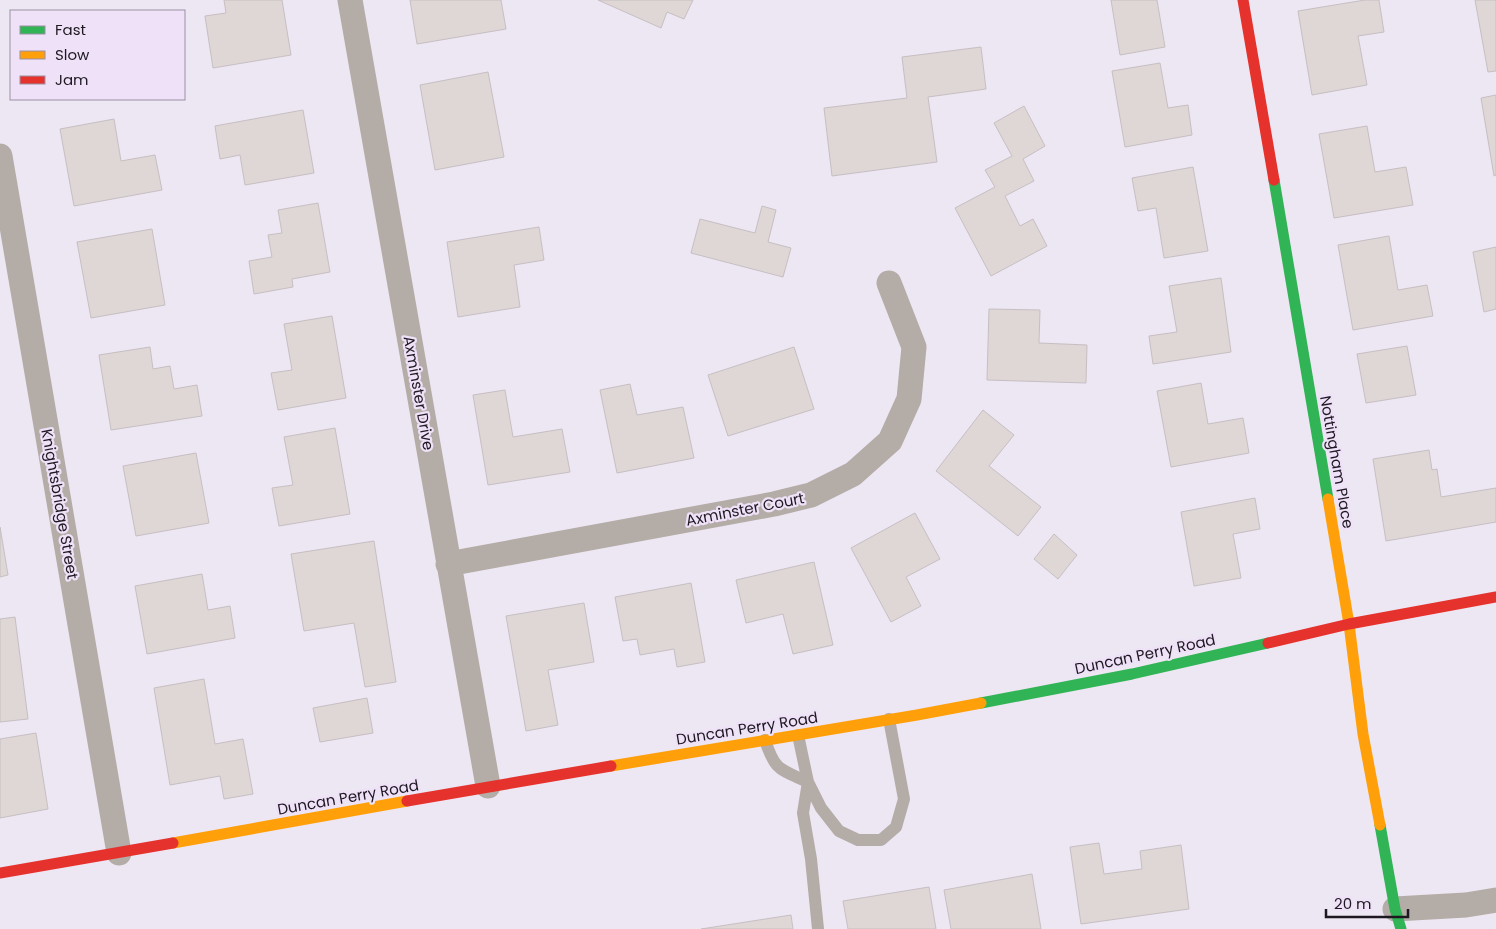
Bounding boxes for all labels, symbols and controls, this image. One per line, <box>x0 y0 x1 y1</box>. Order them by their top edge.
legend <box>10 10 185 100</box>
text: Fast <box>55 19 86 40</box>
text: Slow <box>55 44 90 65</box>
text: Jam <box>55 69 89 90</box>
street label: Axminster Drive <box>399 334 439 452</box>
street label: Nottingham Place <box>1315 394 1359 530</box>
street label: Knightsbridge Street <box>36 427 84 581</box>
street label: Axminster Court <box>684 487 806 531</box>
street label: Duncan Perry Road <box>1073 629 1217 679</box>
street label: Duncan Perry Road <box>675 706 819 750</box>
street label: Duncan Perry Road <box>276 774 420 820</box>
scale bar <box>1326 886 1408 918</box>
text: 20 m <box>1334 893 1372 914</box>

